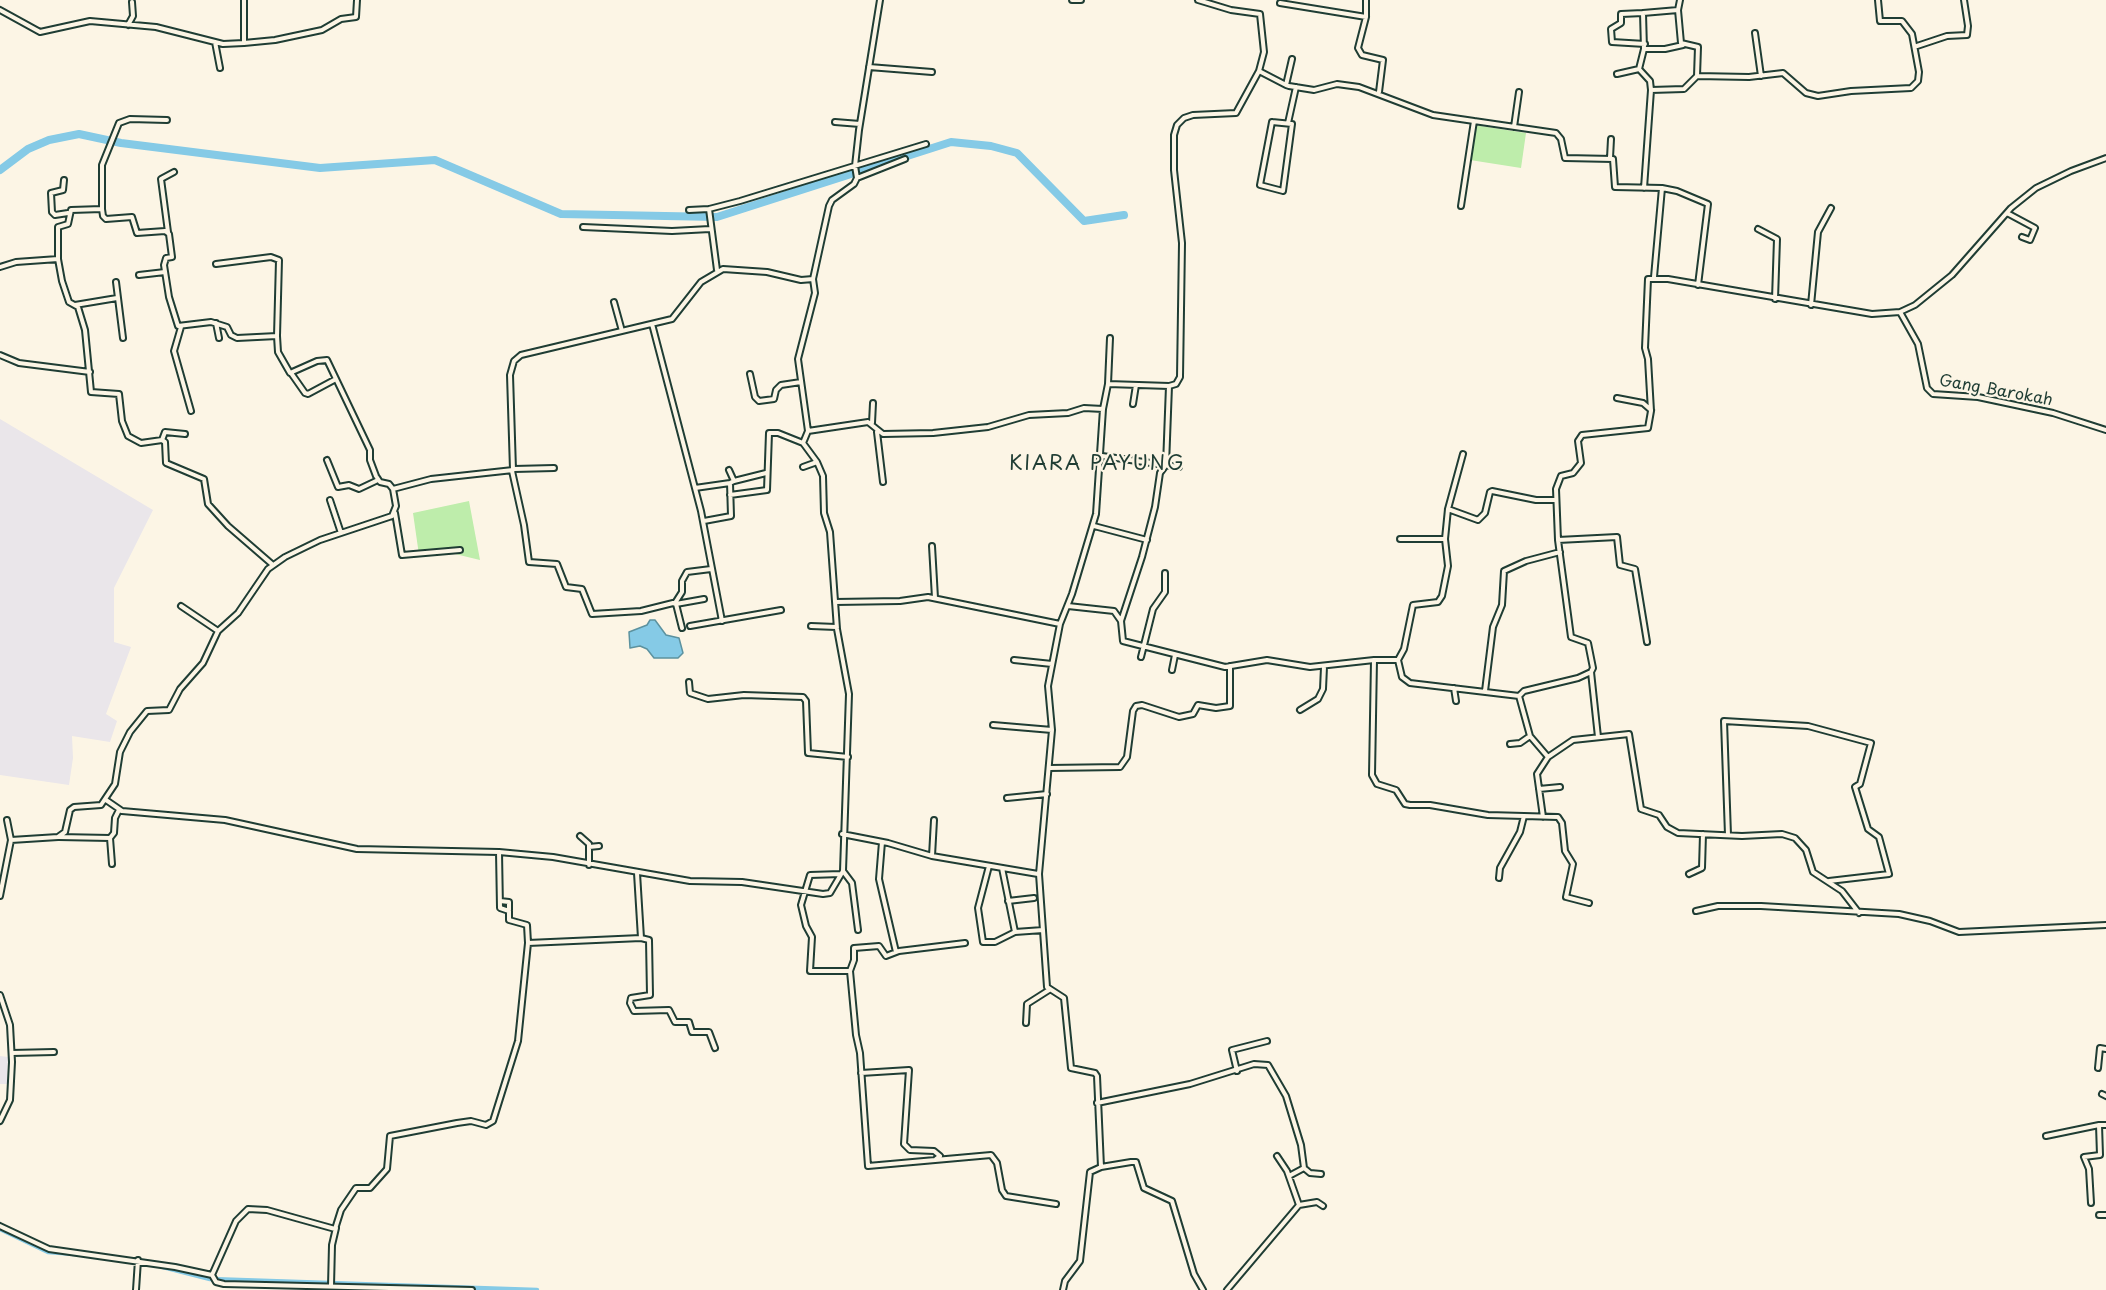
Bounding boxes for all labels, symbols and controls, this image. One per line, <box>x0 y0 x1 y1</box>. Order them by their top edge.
street label: Gang Barokah <box>1938 372 2054 410</box>
district label: KIARA PAYUNG <box>1010 452 1184 476</box>

